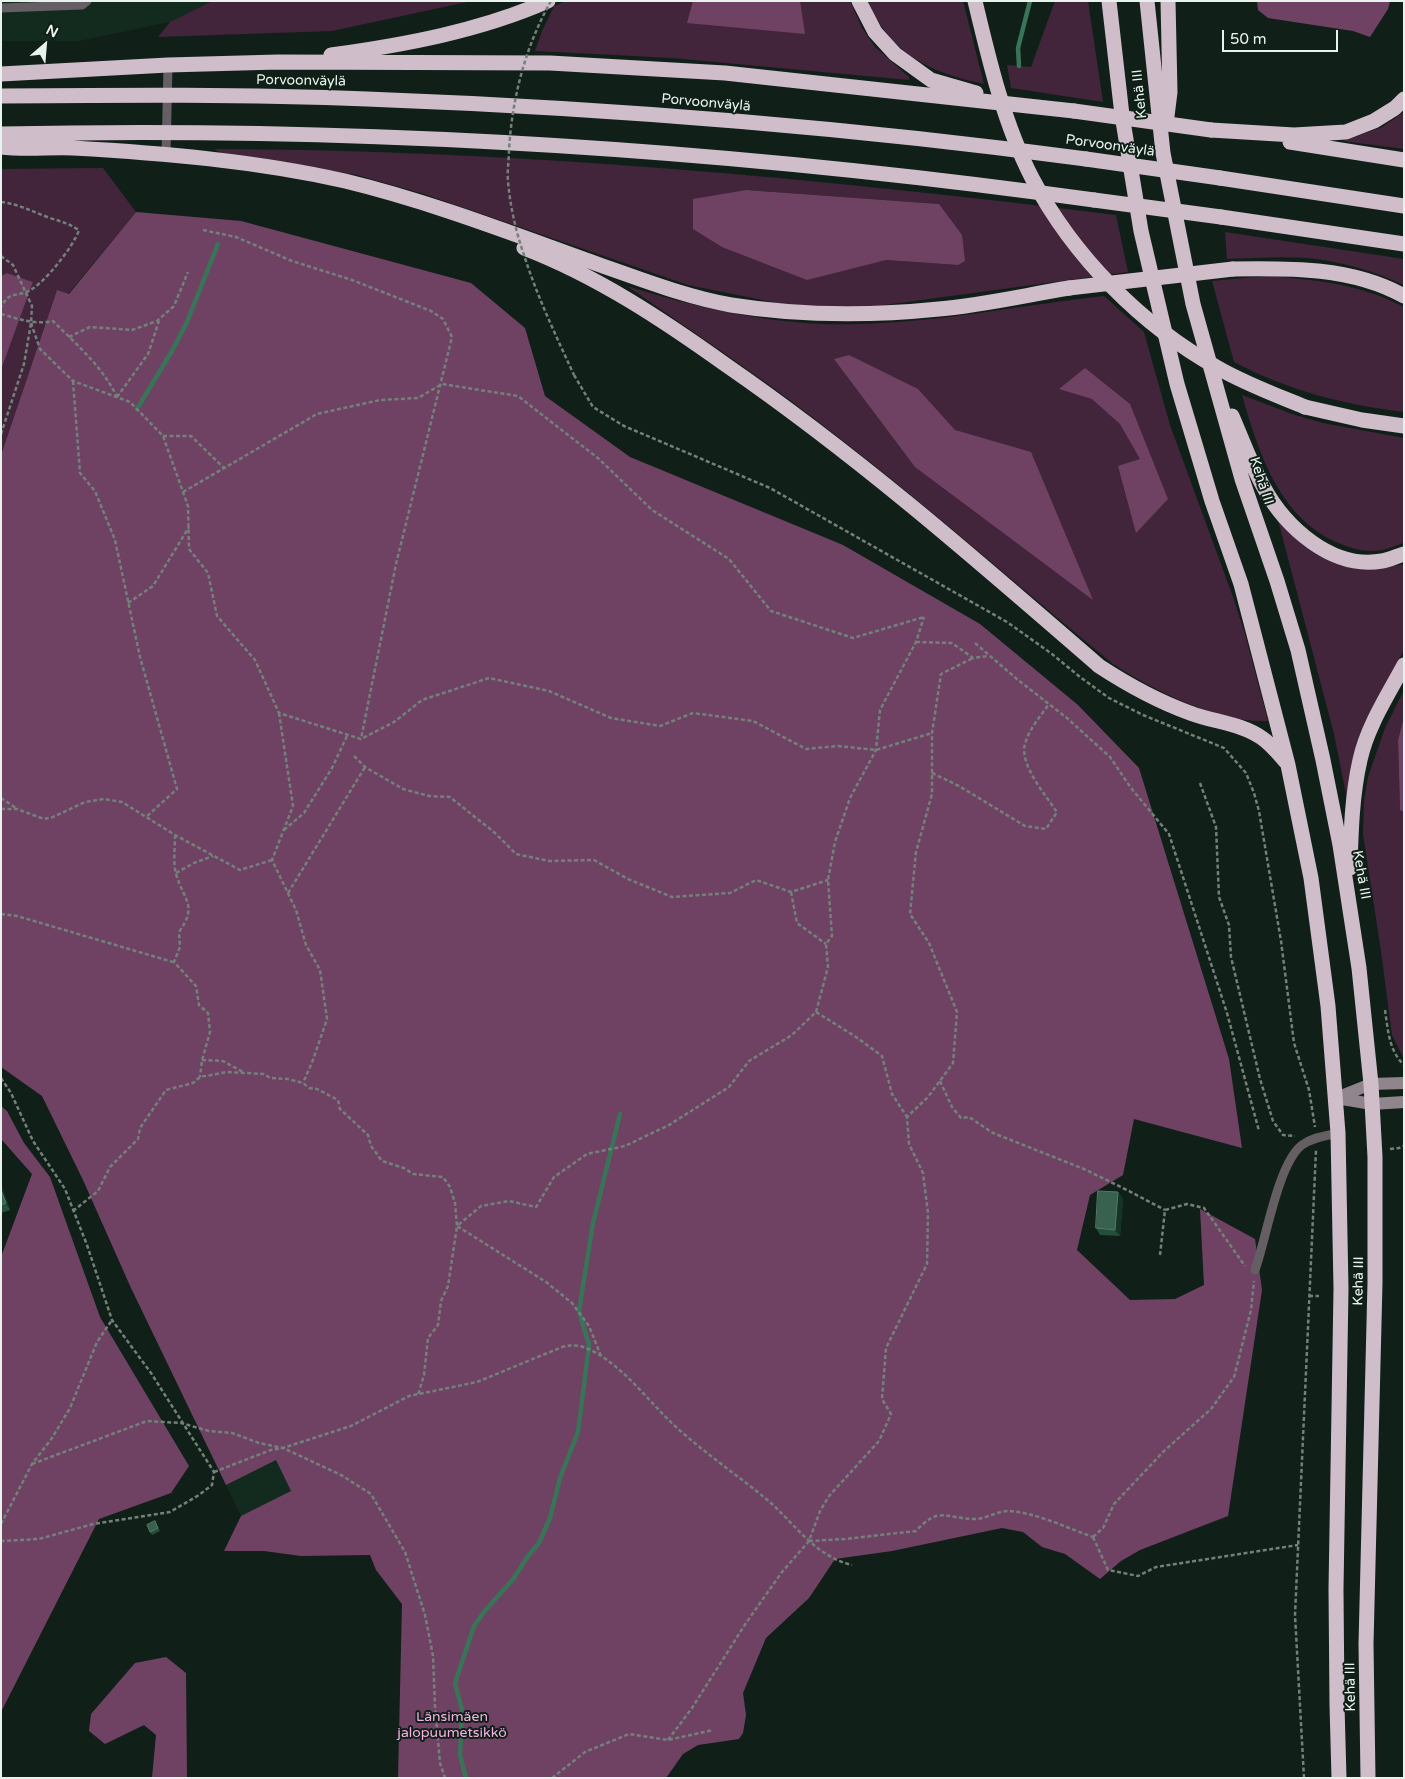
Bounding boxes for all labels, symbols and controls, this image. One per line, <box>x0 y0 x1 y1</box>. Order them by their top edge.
north arrow <box>20 20 70 70</box>
scale bar <box>1225 20 1341 52</box>
text: N <box>43 21 61 41</box>
text: 50 m <box>1230 30 1267 48</box>
street label: Kehä III <box>1129 69 1151 119</box>
street label: Porvoonväylä <box>256 72 346 90</box>
street label: Porvoonväylä <box>661 91 751 115</box>
street label: Porvoonväylä <box>1064 131 1156 161</box>
street label: Kehä III <box>1245 455 1277 507</box>
street label: Kehä III <box>1348 849 1374 901</box>
street label: Kehä III <box>1350 1256 1368 1306</box>
street label: Kehä III <box>1342 1662 1360 1712</box>
park label: Länsimäen jalopuumetsikkö <box>397 1709 507 1741</box>

